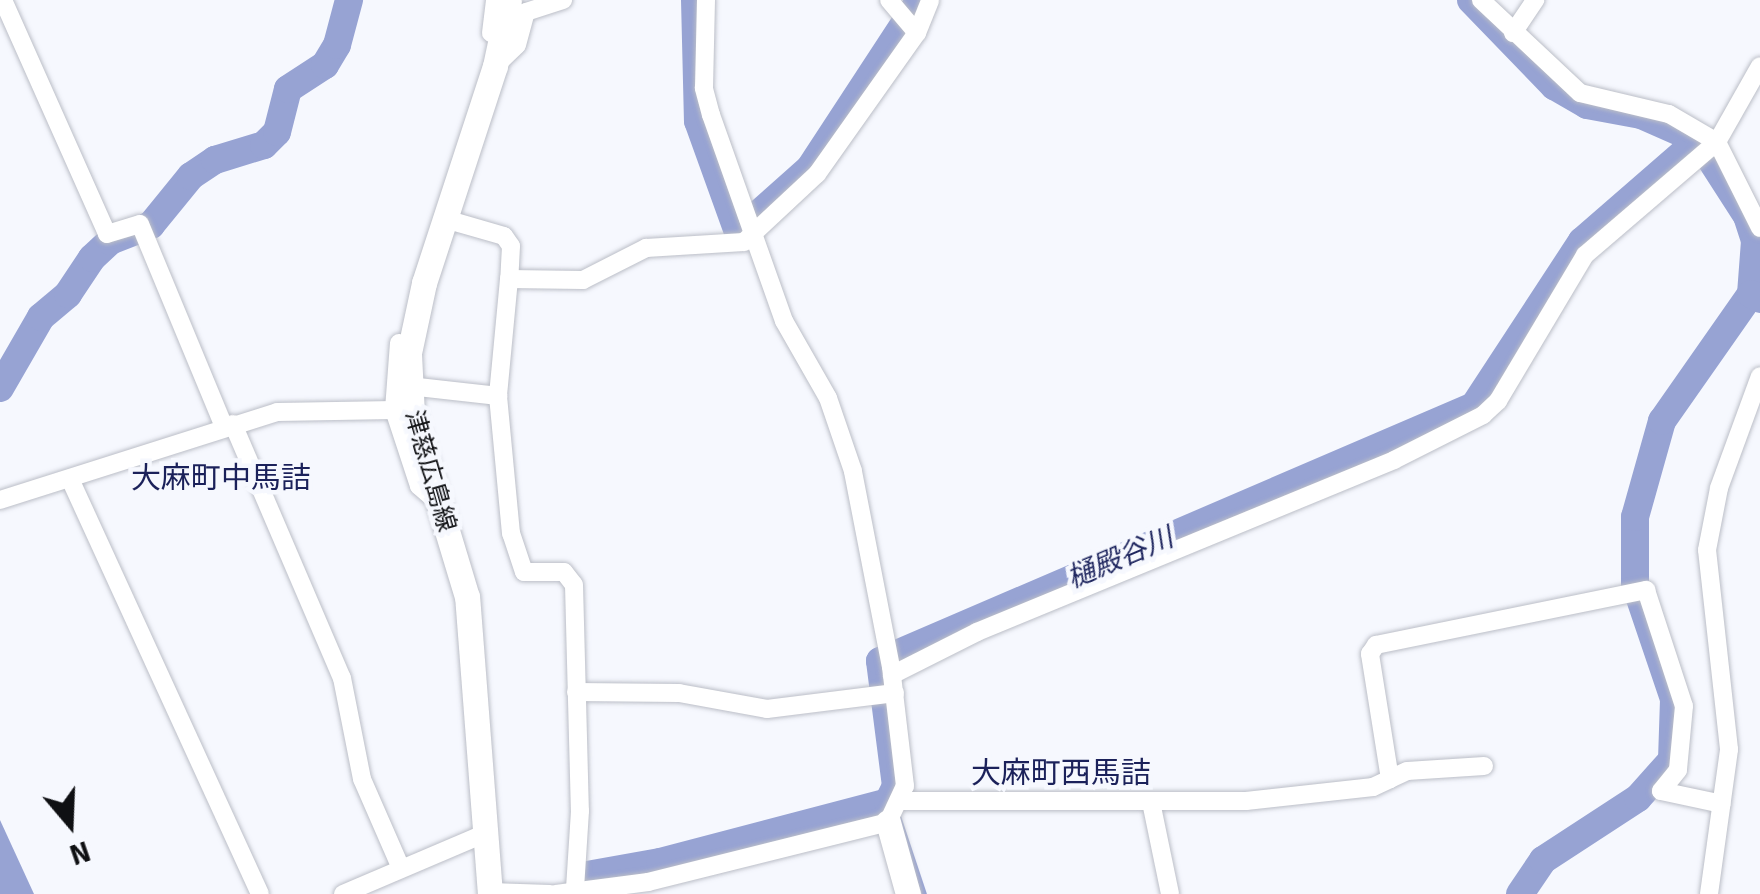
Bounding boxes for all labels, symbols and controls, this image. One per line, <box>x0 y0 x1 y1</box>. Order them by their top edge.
street label: 津慈広島線 <box>398 407 462 535</box>
district label: 大麻町中馬詰 <box>131 461 311 497</box>
water label: 樋殿谷川 <box>1062 521 1178 595</box>
district label: 大麻町西馬詰 <box>971 756 1151 792</box>
north arrow <box>20 774 120 874</box>
text: N <box>65 833 95 872</box>

